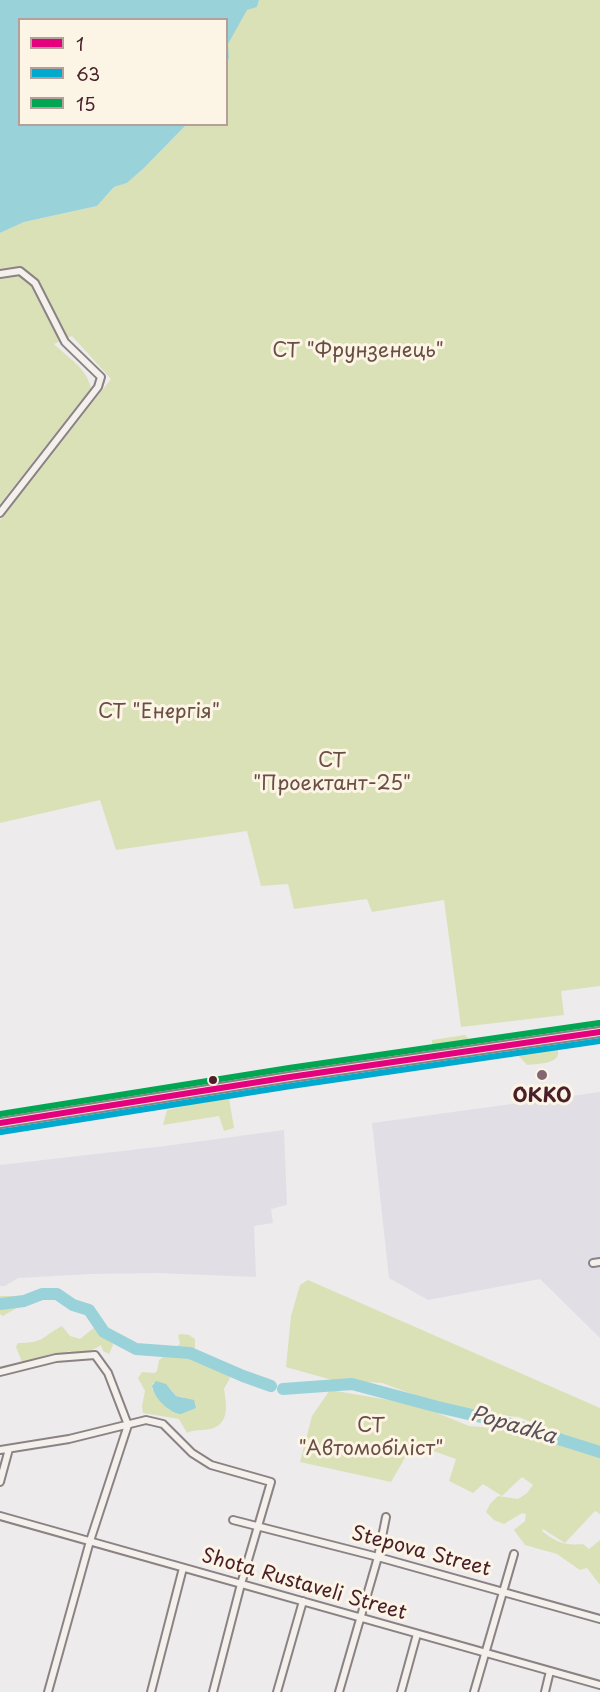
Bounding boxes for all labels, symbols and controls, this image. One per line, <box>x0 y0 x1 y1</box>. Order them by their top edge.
legend <box>18 18 228 126</box>
text: 1 <box>76 30 84 57</box>
text: 63 <box>76 60 100 87</box>
text: 15 <box>76 90 96 117</box>
park label: СТ "Фрунзенець" <box>272 339 444 363</box>
park label: СТ "Енергія" <box>98 700 220 724</box>
park label: СТ "Проектант-25" <box>253 749 411 796</box>
marker: ОККО <box>535 1068 549 1082</box>
unlabelled marker <box>207 1074 219 1086</box>
place label: ОККО <box>512 1084 572 1108</box>
water label: Popadka <box>467 1402 559 1450</box>
park label: СТ "Автомобіліст" <box>298 1414 444 1461</box>
street label: Stepova Street <box>349 1522 493 1582</box>
street label: Shota Rustaveli Street <box>199 1544 409 1626</box>

